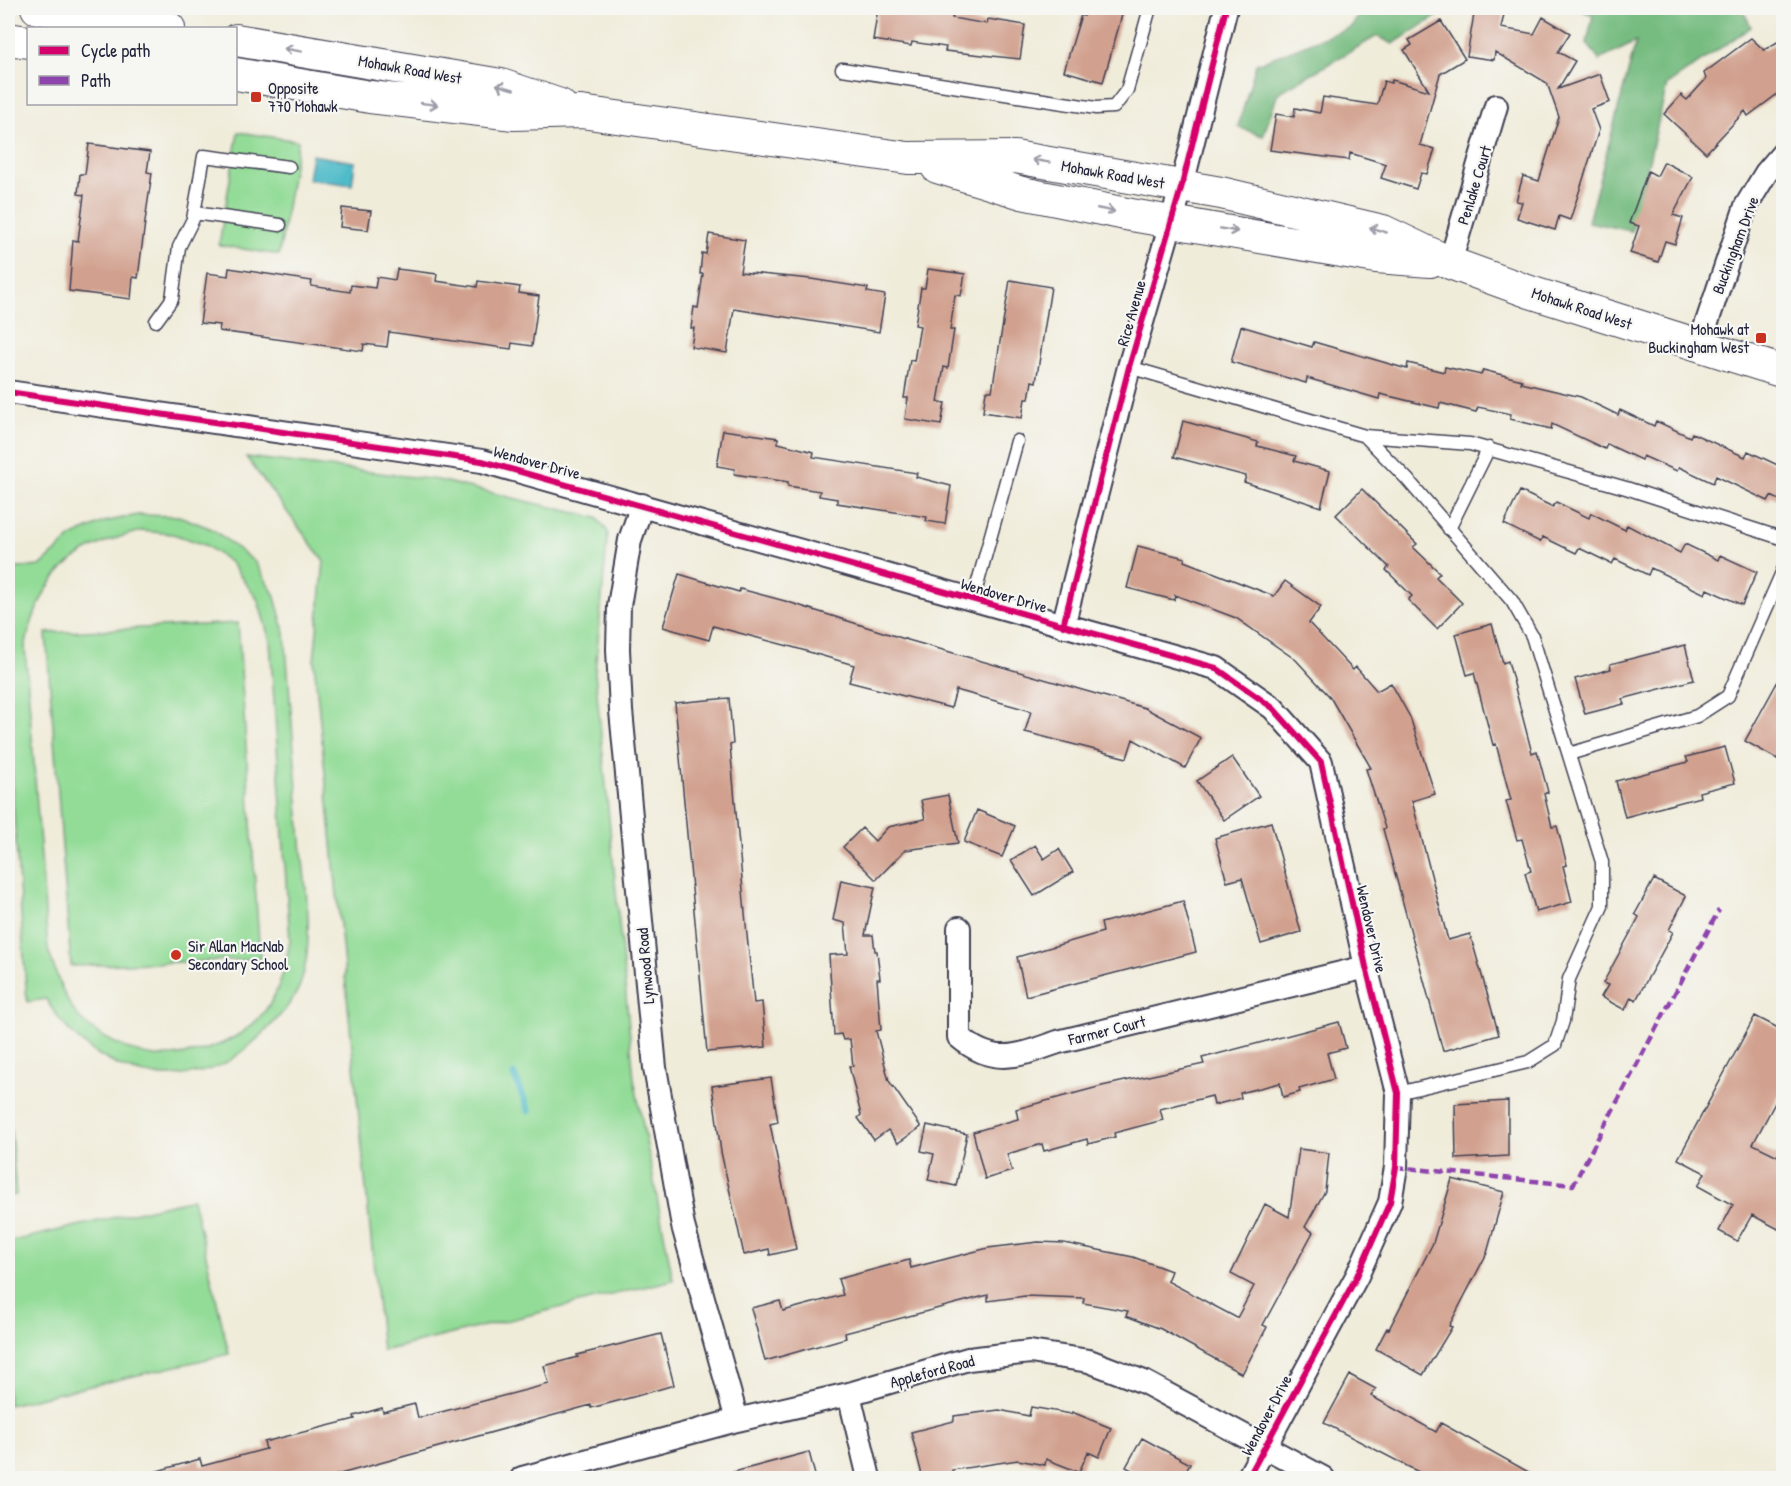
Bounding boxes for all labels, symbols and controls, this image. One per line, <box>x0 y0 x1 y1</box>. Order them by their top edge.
legend <box>27 27 237 105</box>
text: Cycle path <box>81 38 151 63</box>
one-way arrow <box>283 44 303 55</box>
street label: Mohawk Road West <box>357 49 464 89</box>
text: Path <box>81 68 111 93</box>
place label: Opposite 770 Mohawk <box>268 77 338 117</box>
one-way arrow <box>496 81 515 92</box>
marker: Opposite 770 Mohawk <box>249 90 263 104</box>
one-way arrow <box>418 99 438 110</box>
street label: Penlake Court <box>1452 142 1497 227</box>
street label: Mohawk Road West <box>1060 154 1167 194</box>
one-way arrow <box>1032 156 1052 167</box>
street label: Buckingham Drive <box>1706 192 1764 297</box>
one-way arrow <box>1096 205 1116 216</box>
one-way arrow <box>1369 224 1388 235</box>
one-way arrow <box>1219 225 1239 236</box>
street label: Rice Avenue <box>1111 277 1151 349</box>
street label: Mohawk Road West <box>1529 281 1636 335</box>
place label: Mohawk at Buckingham West <box>1648 318 1749 358</box>
marker: Mohawk at Buckingham West <box>1754 331 1768 345</box>
street label: Wendover Drive <box>491 440 583 484</box>
street label: Wendover Drive <box>958 572 1050 618</box>
street label: Wendover Drive <box>1351 883 1393 975</box>
street label: Lynwood Road <box>631 927 659 1005</box>
place label: Sir Allan MacNab Secondary School <box>188 935 289 975</box>
marker: Sir Allan MacNab Secondary School <box>169 948 183 962</box>
street label: Farmer Court <box>1065 1010 1148 1050</box>
street label: Appleford Road <box>887 1349 977 1393</box>
street label: Wendover Drive <box>1235 1370 1297 1459</box>

